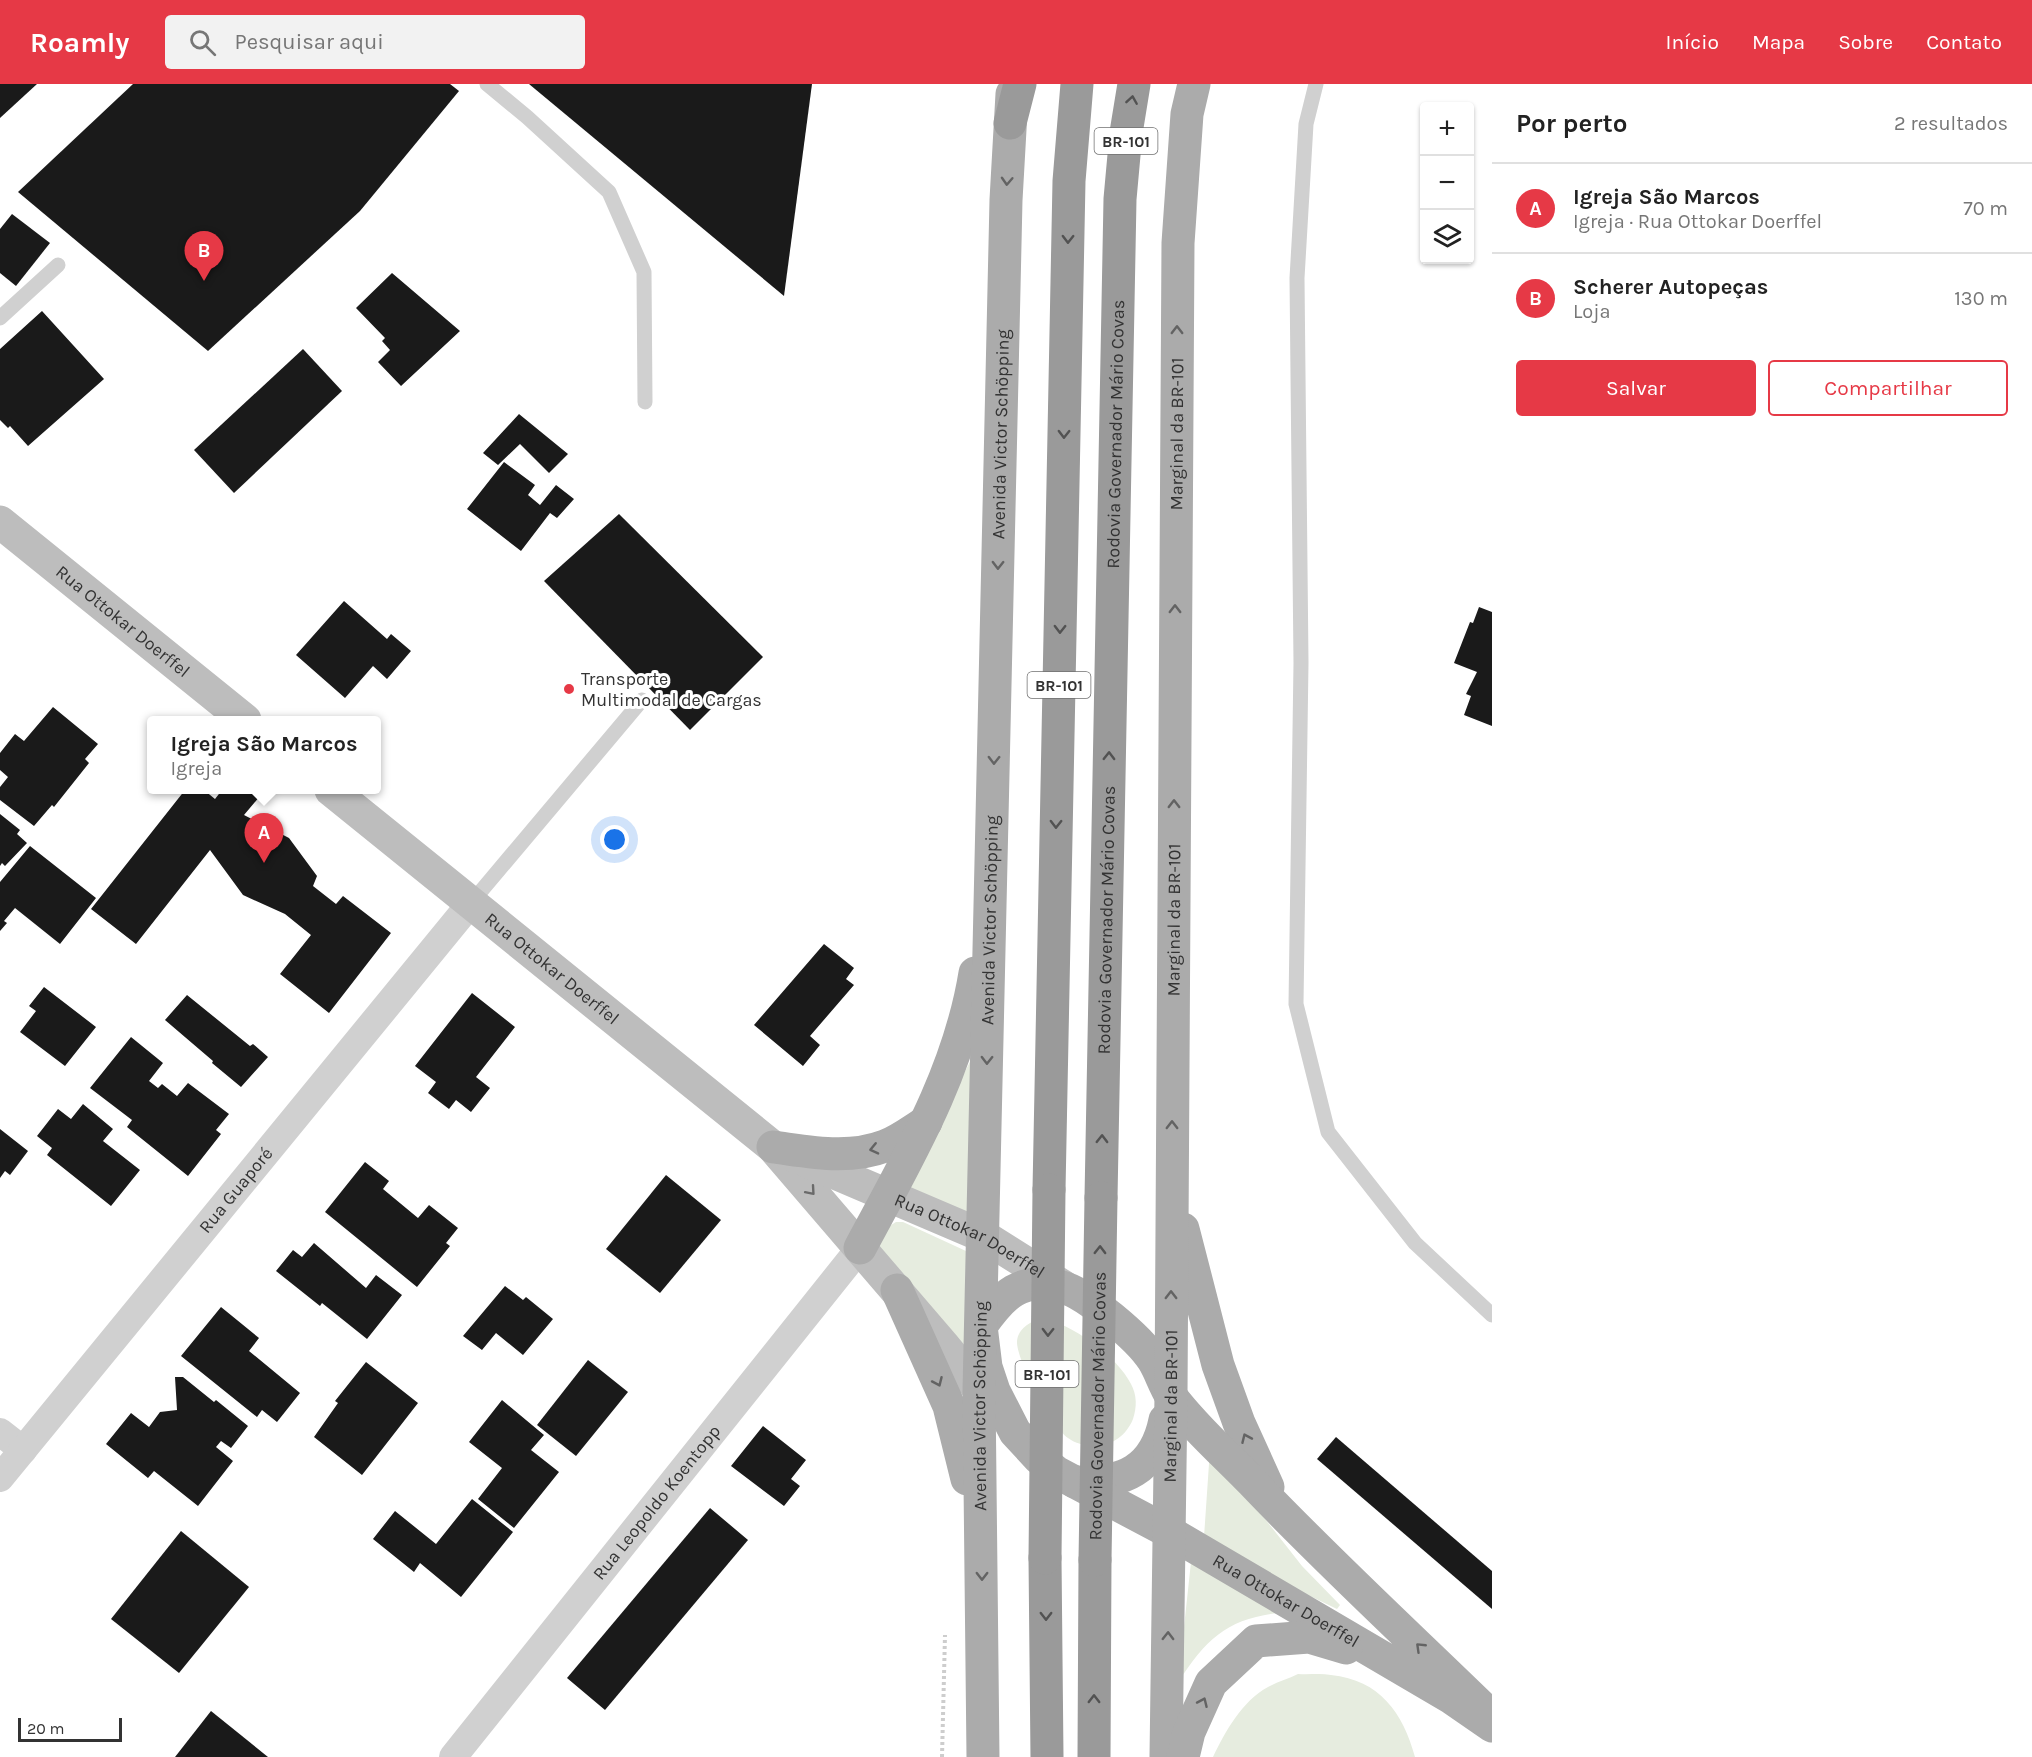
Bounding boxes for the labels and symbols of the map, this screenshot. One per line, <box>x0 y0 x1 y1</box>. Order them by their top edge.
one-way arrow <box>1125 95 1137 105</box>
road number: BR-101 <box>1094 128 1158 154</box>
one-way arrow <box>1000 177 1013 186</box>
pin: B <box>184 232 224 281</box>
one-way arrow <box>1062 235 1074 244</box>
street label: Rodovia Governador Mário Covas <box>1102 300 1129 569</box>
one-way arrow <box>1171 325 1183 334</box>
street label: Avenida Victor Schöpping <box>987 329 1014 539</box>
street label: Marginal da BR-101 <box>1165 357 1188 511</box>
one-way arrow <box>1058 430 1070 439</box>
one-way arrow <box>992 560 1004 569</box>
street label: Rua Ottokar Doerffel <box>51 561 194 682</box>
one-way arrow <box>1169 604 1181 613</box>
one-way arrow <box>1054 625 1066 634</box>
place label: Transporte Multimodal de Cargas <box>581 668 762 711</box>
road number: BR-101 <box>1028 672 1090 698</box>
marker: Transporte Multimodal de Cargas <box>562 682 576 696</box>
one-way arrow <box>1103 751 1115 760</box>
one-way arrow <box>987 755 1000 764</box>
street label: Rodovia Governador Mário Covas <box>1093 785 1120 1055</box>
one-way arrow <box>1168 799 1180 808</box>
pin: A <box>244 814 284 863</box>
street label: Avenida Victor Schöpping <box>976 815 1003 1025</box>
one-way arrow <box>1050 820 1063 829</box>
your location <box>600 825 629 854</box>
street label: Marginal da BR-101 <box>1162 843 1185 997</box>
street label: Rua Ottokar Doerffel <box>480 908 623 1029</box>
one-way arrow <box>980 1055 993 1064</box>
one-way arrow <box>1166 1120 1178 1129</box>
one-way arrow <box>1096 1135 1108 1144</box>
one-way arrow <box>870 1141 880 1154</box>
street label: Rua Guaporé <box>194 1143 277 1238</box>
one-way arrow <box>804 1184 815 1195</box>
street label: Rua Ottokar Doerffel <box>891 1189 1049 1283</box>
one-way arrow <box>1094 1245 1106 1254</box>
street label: Rodovia Governador Mário Covas <box>1084 1271 1111 1541</box>
one-way arrow <box>1165 1290 1177 1299</box>
street label: Avenida Victor Schöpping <box>968 1301 992 1511</box>
one-way arrow <box>1042 1328 1054 1337</box>
street label: Marginal da BR-101 <box>1159 1329 1182 1483</box>
road number: BR-101 <box>1016 1361 1078 1387</box>
one-way arrow <box>931 1376 943 1387</box>
street label: Rua Leopoldo Koentopp <box>588 1420 725 1584</box>
one-way arrow <box>1241 1433 1253 1444</box>
street label: Rua Ottokar Doerffel <box>1209 1549 1363 1652</box>
one-way arrow <box>975 1571 988 1580</box>
one-way arrow <box>1040 1612 1052 1621</box>
one-way arrow <box>1161 1631 1174 1640</box>
one-way arrow <box>1416 1643 1427 1654</box>
one-way arrow <box>1088 1694 1100 1703</box>
one-way arrow <box>1195 1697 1207 1708</box>
scale bar <box>18 1715 122 1742</box>

